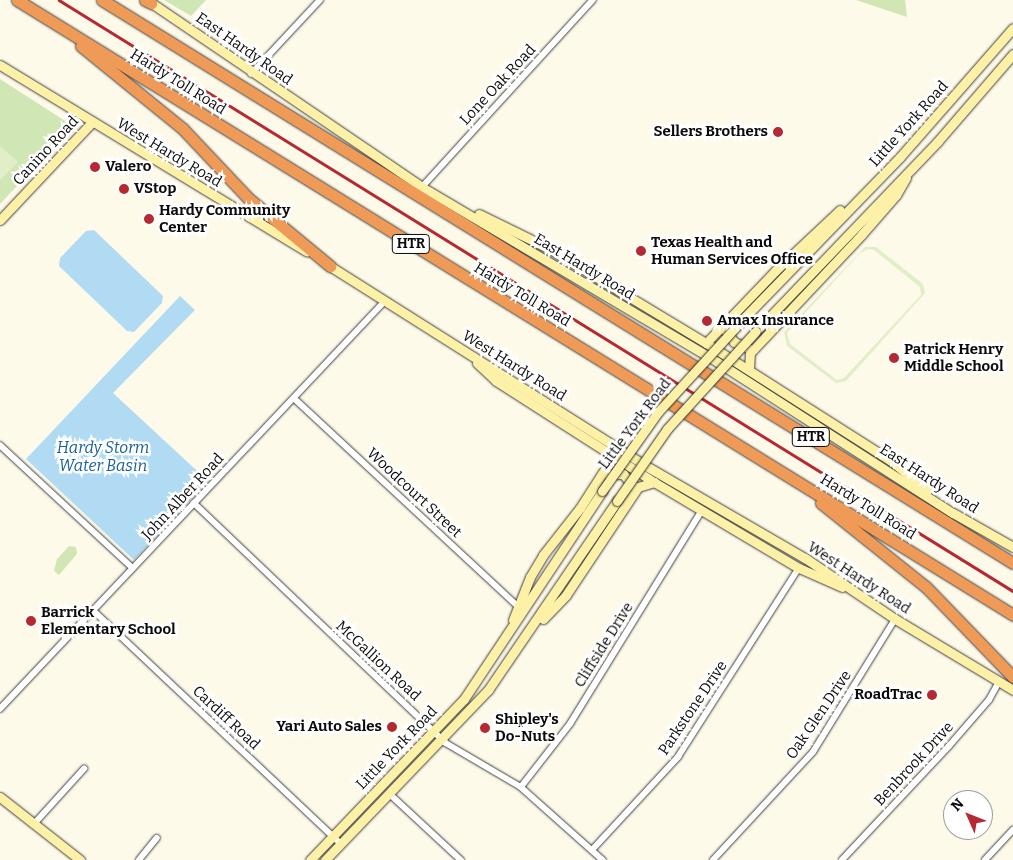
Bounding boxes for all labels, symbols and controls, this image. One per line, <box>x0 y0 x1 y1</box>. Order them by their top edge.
street label: East Hardy Road <box>192 9 296 89</box>
street label: Lone Oak Road <box>456 41 540 129</box>
street label: Hardy Toll Road <box>127 45 229 119</box>
street label: Little York Road <box>866 77 952 171</box>
street label: Canino Road <box>9 113 83 189</box>
street label: West Hardy Road <box>113 115 225 191</box>
place label: Sellers Brothers <box>654 123 768 141</box>
marker: Sellers Brothers <box>772 126 784 138</box>
place label: Valero <box>105 158 151 176</box>
marker: Valero <box>89 161 101 173</box>
place label: VStop <box>134 180 176 198</box>
marker: VStop <box>118 183 130 195</box>
place label: Hardy Community Center <box>159 201 290 236</box>
marker: Hardy Community Center <box>143 213 155 225</box>
street label: East Hardy Road <box>531 230 637 304</box>
road number: HTR <box>391 232 431 255</box>
place label: Texas Health and Human Services Office <box>651 233 813 268</box>
marker: Texas Health and Human Services Office <box>635 245 647 257</box>
street label: Hardy Toll Road <box>471 259 573 331</box>
place label: Amax Insurance <box>717 312 834 330</box>
marker: Amax Insurance <box>701 315 713 327</box>
street label: West Hardy Road <box>459 327 569 405</box>
place label: Patrick Henry Middle School <box>904 340 1004 375</box>
marker: Patrick Henry Middle School <box>888 352 900 364</box>
street label: Little York Road <box>595 375 675 473</box>
road number: HTR <box>791 426 831 448</box>
water label: Hardy Storm Water Basin <box>57 438 149 476</box>
street label: East Hardy Road <box>876 440 982 518</box>
street label: Woodcourt Street <box>363 444 465 542</box>
street label: John Alber Road <box>138 450 228 544</box>
street label: Hardy Toll Road <box>817 470 919 544</box>
street label: West Hardy Road <box>804 538 914 618</box>
street label: Cliffside Drive <box>571 599 637 691</box>
place label: Barrick Elementary School <box>41 603 176 638</box>
marker: Barrick Elementary School <box>25 615 37 627</box>
street label: McGallion Road <box>332 617 424 705</box>
street label: Parkstone Drive <box>655 657 731 759</box>
street label: Oak Glen Drive <box>783 667 855 763</box>
street label: Cardiff Road <box>189 682 263 754</box>
place label: RoadTrac <box>854 686 922 704</box>
marker: RoadTrac <box>926 689 938 701</box>
street label: Little York Road <box>353 703 441 793</box>
place label: Shipley's Do-Nuts <box>495 710 559 745</box>
place label: Yari Auto Sales <box>276 718 382 736</box>
street label: Benbrook Drive <box>871 718 957 810</box>
marker: Yari Auto Sales <box>386 721 398 733</box>
marker: Shipley's Do-Nuts <box>479 722 491 734</box>
north arrow <box>943 790 993 840</box>
text: N <box>948 795 967 815</box>

